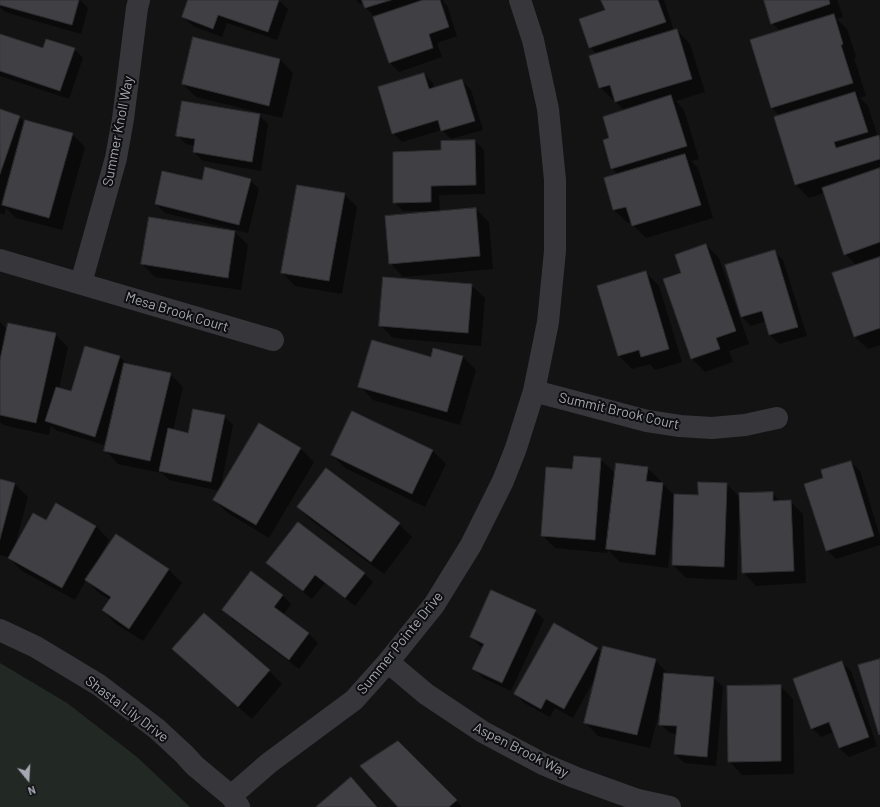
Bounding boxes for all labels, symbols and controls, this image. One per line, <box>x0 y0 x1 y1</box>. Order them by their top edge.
street label: Summer Knoll Way <box>99 74 137 188</box>
street label: Mesa Brook Court <box>123 288 231 336</box>
street label: Summit Brook Court <box>557 389 681 433</box>
street label: Summer Pointe Drive <box>353 588 447 698</box>
street label: Shasta Lily Drive <box>82 672 172 746</box>
street label: Aspen Brook Way <box>471 719 571 781</box>
north arrow <box>8 759 48 799</box>
text: N <box>26 784 37 798</box>

